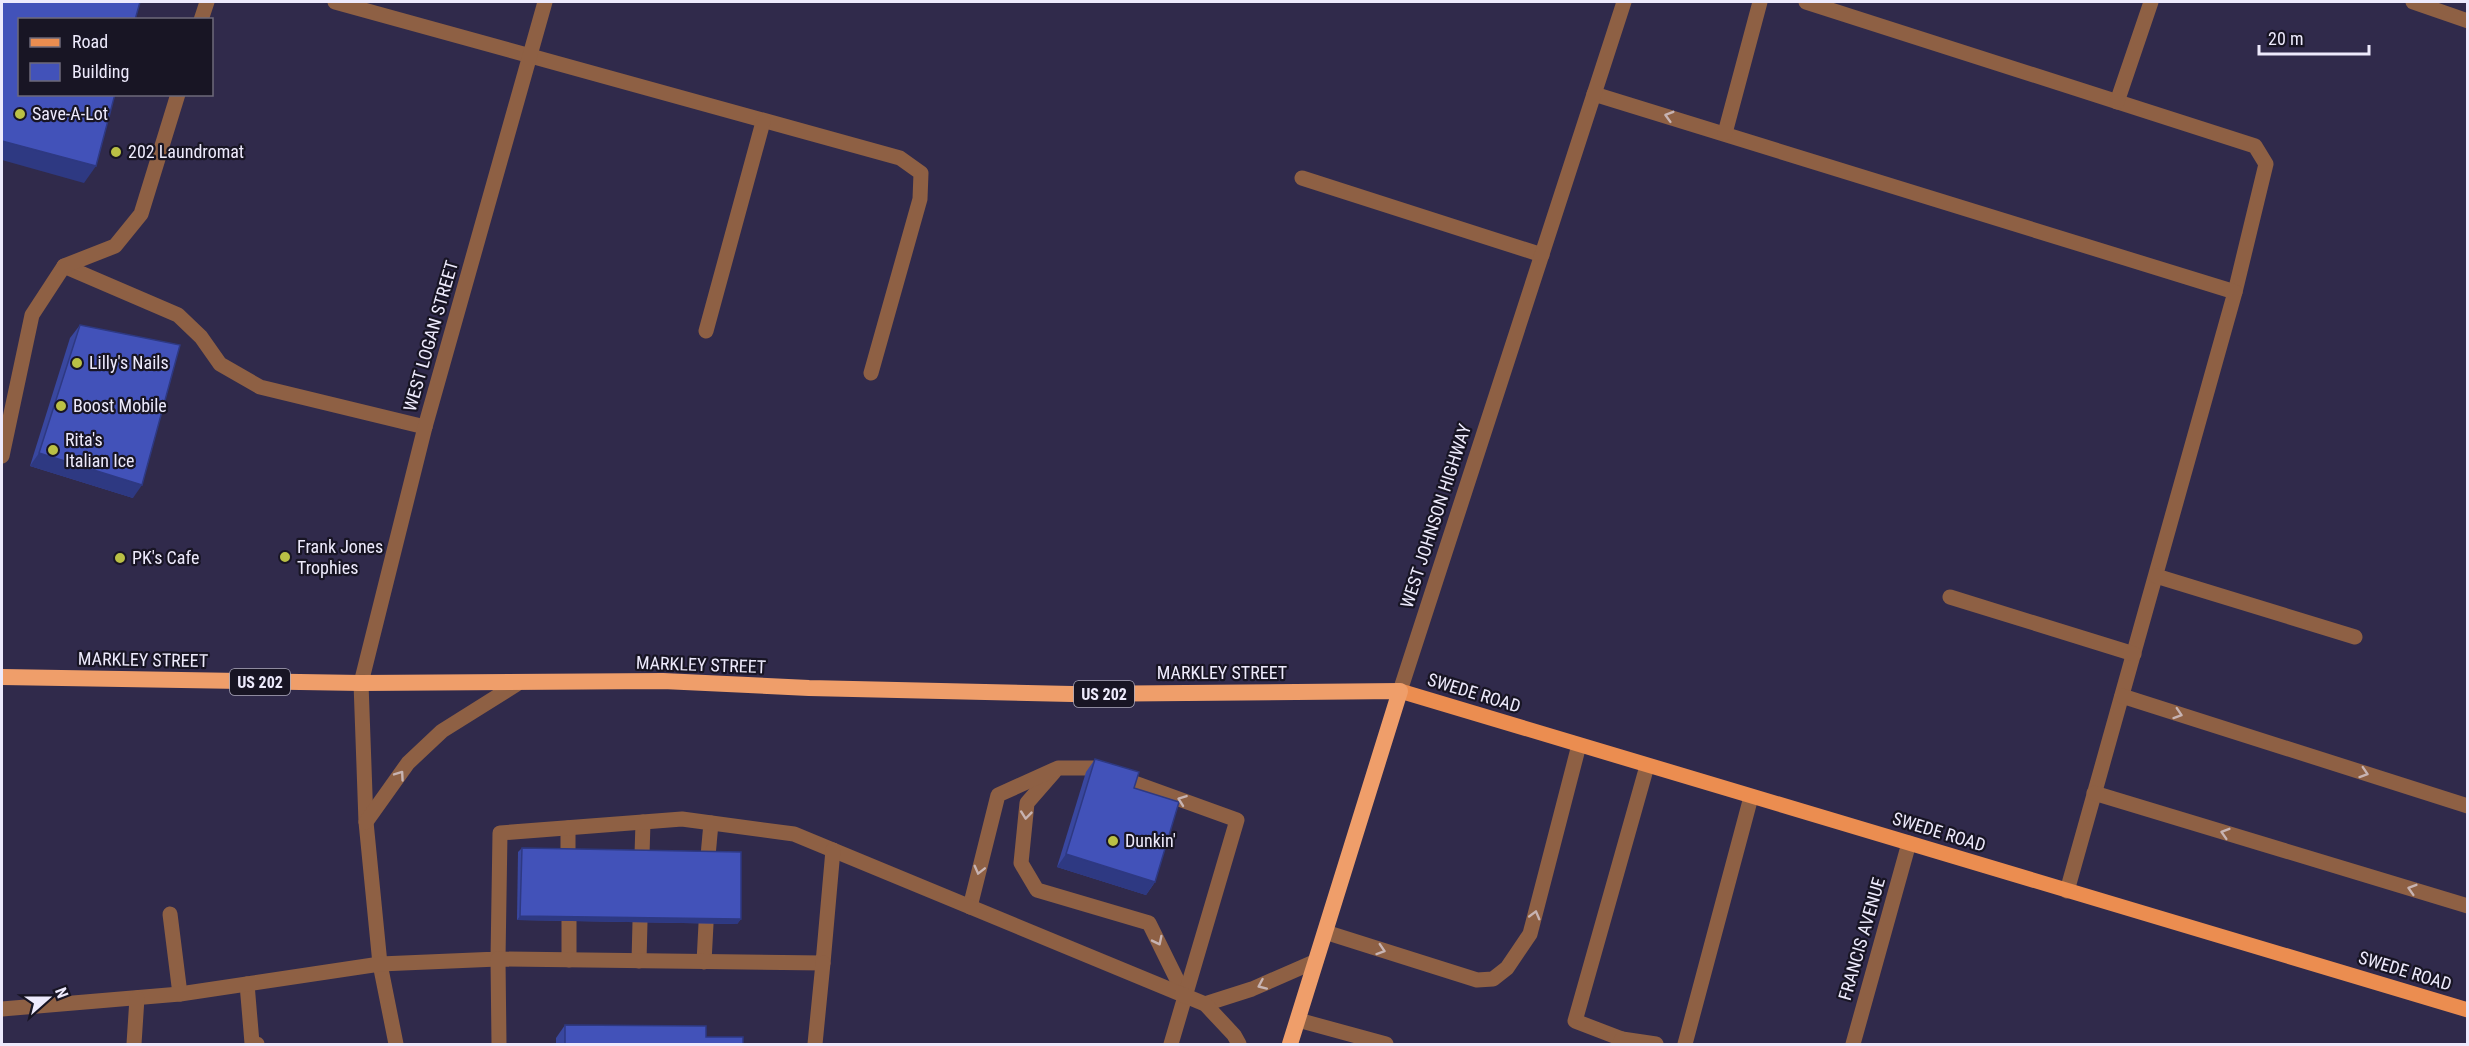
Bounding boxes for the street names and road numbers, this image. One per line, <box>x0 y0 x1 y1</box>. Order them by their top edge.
street label: WEST LOGAN STREET <box>399 258 462 414</box>
street label: WEST JOHNSON HIGHWAY <box>1396 421 1475 610</box>
street label: MARKLEY STREET <box>78 648 208 671</box>
street label: MARKLEY STREET <box>636 652 766 677</box>
street label: MARKLEY STREET <box>1157 662 1287 683</box>
street label: SWEDE ROAD <box>1425 668 1523 717</box>
road number: US 202 <box>230 669 290 695</box>
road number: US 202 <box>1074 681 1134 707</box>
street label: SWEDE ROAD <box>1890 807 1988 856</box>
street label: FRANCIS AVENUE <box>1834 875 1889 1003</box>
street label: SWEDE ROAD <box>2356 946 2454 995</box>

